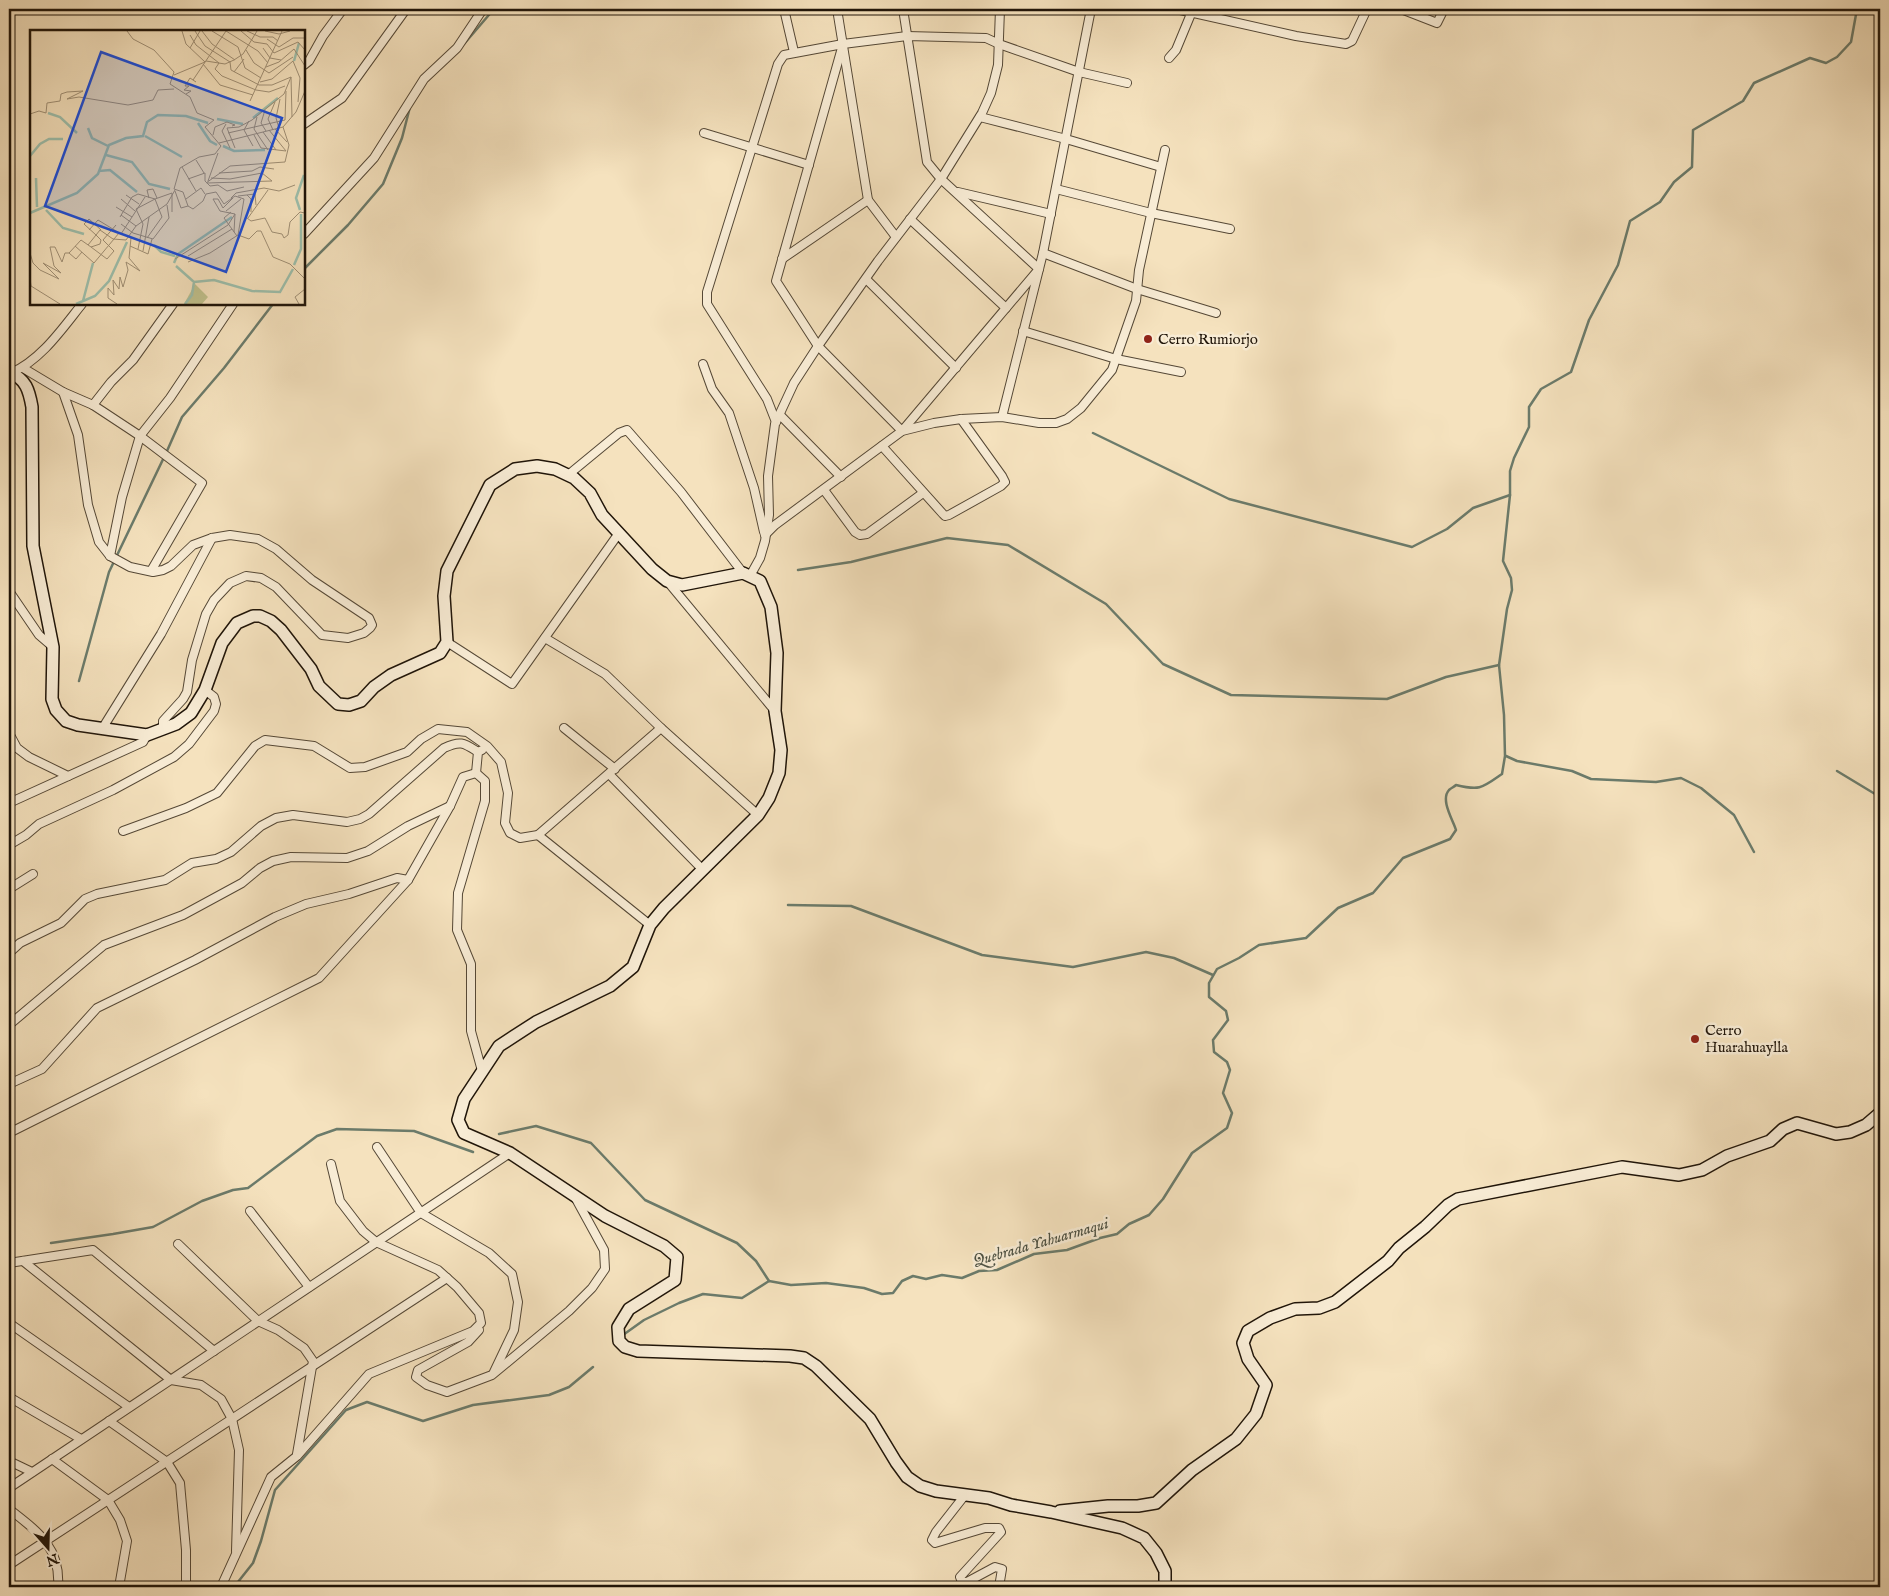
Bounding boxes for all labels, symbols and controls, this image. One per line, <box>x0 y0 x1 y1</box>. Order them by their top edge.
inset map <box>30 30 305 305</box>
place label: Cerro Rumiorjo <box>1158 330 1258 349</box>
marker: Cerro Rumiorjo <box>1142 333 1154 345</box>
place label: Cerro Huarahuaylla <box>1705 1021 1788 1057</box>
marker: Cerro Huarahuaylla <box>1689 1033 1701 1045</box>
water label: Quebrada Yahuarmaqui <box>971 1214 1112 1272</box>
north arrow <box>22 1524 72 1574</box>
text: N <box>43 1548 62 1570</box>

